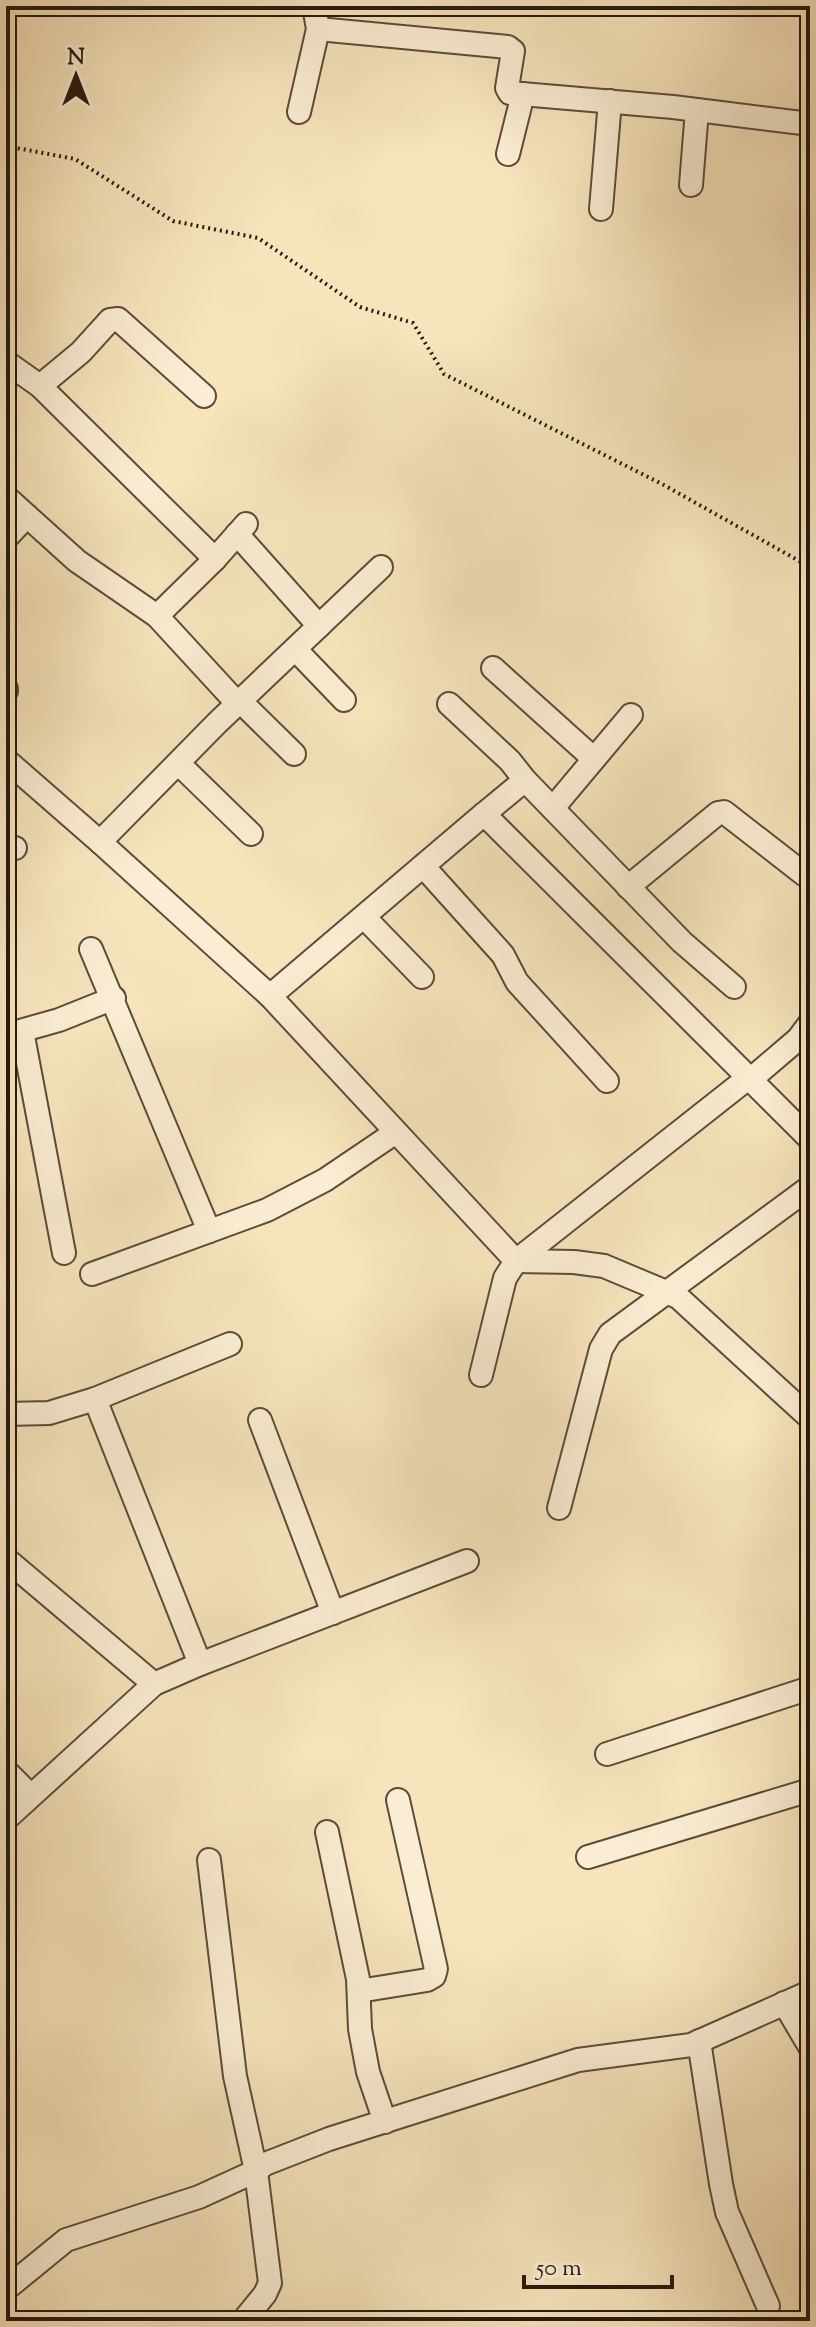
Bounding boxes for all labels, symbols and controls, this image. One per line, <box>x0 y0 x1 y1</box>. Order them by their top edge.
north arrow <box>36 36 116 116</box>
text: N <box>67 43 85 75</box>
scale bar <box>524 2239 672 2289</box>
text: 50 m <box>534 2252 582 2286</box>

